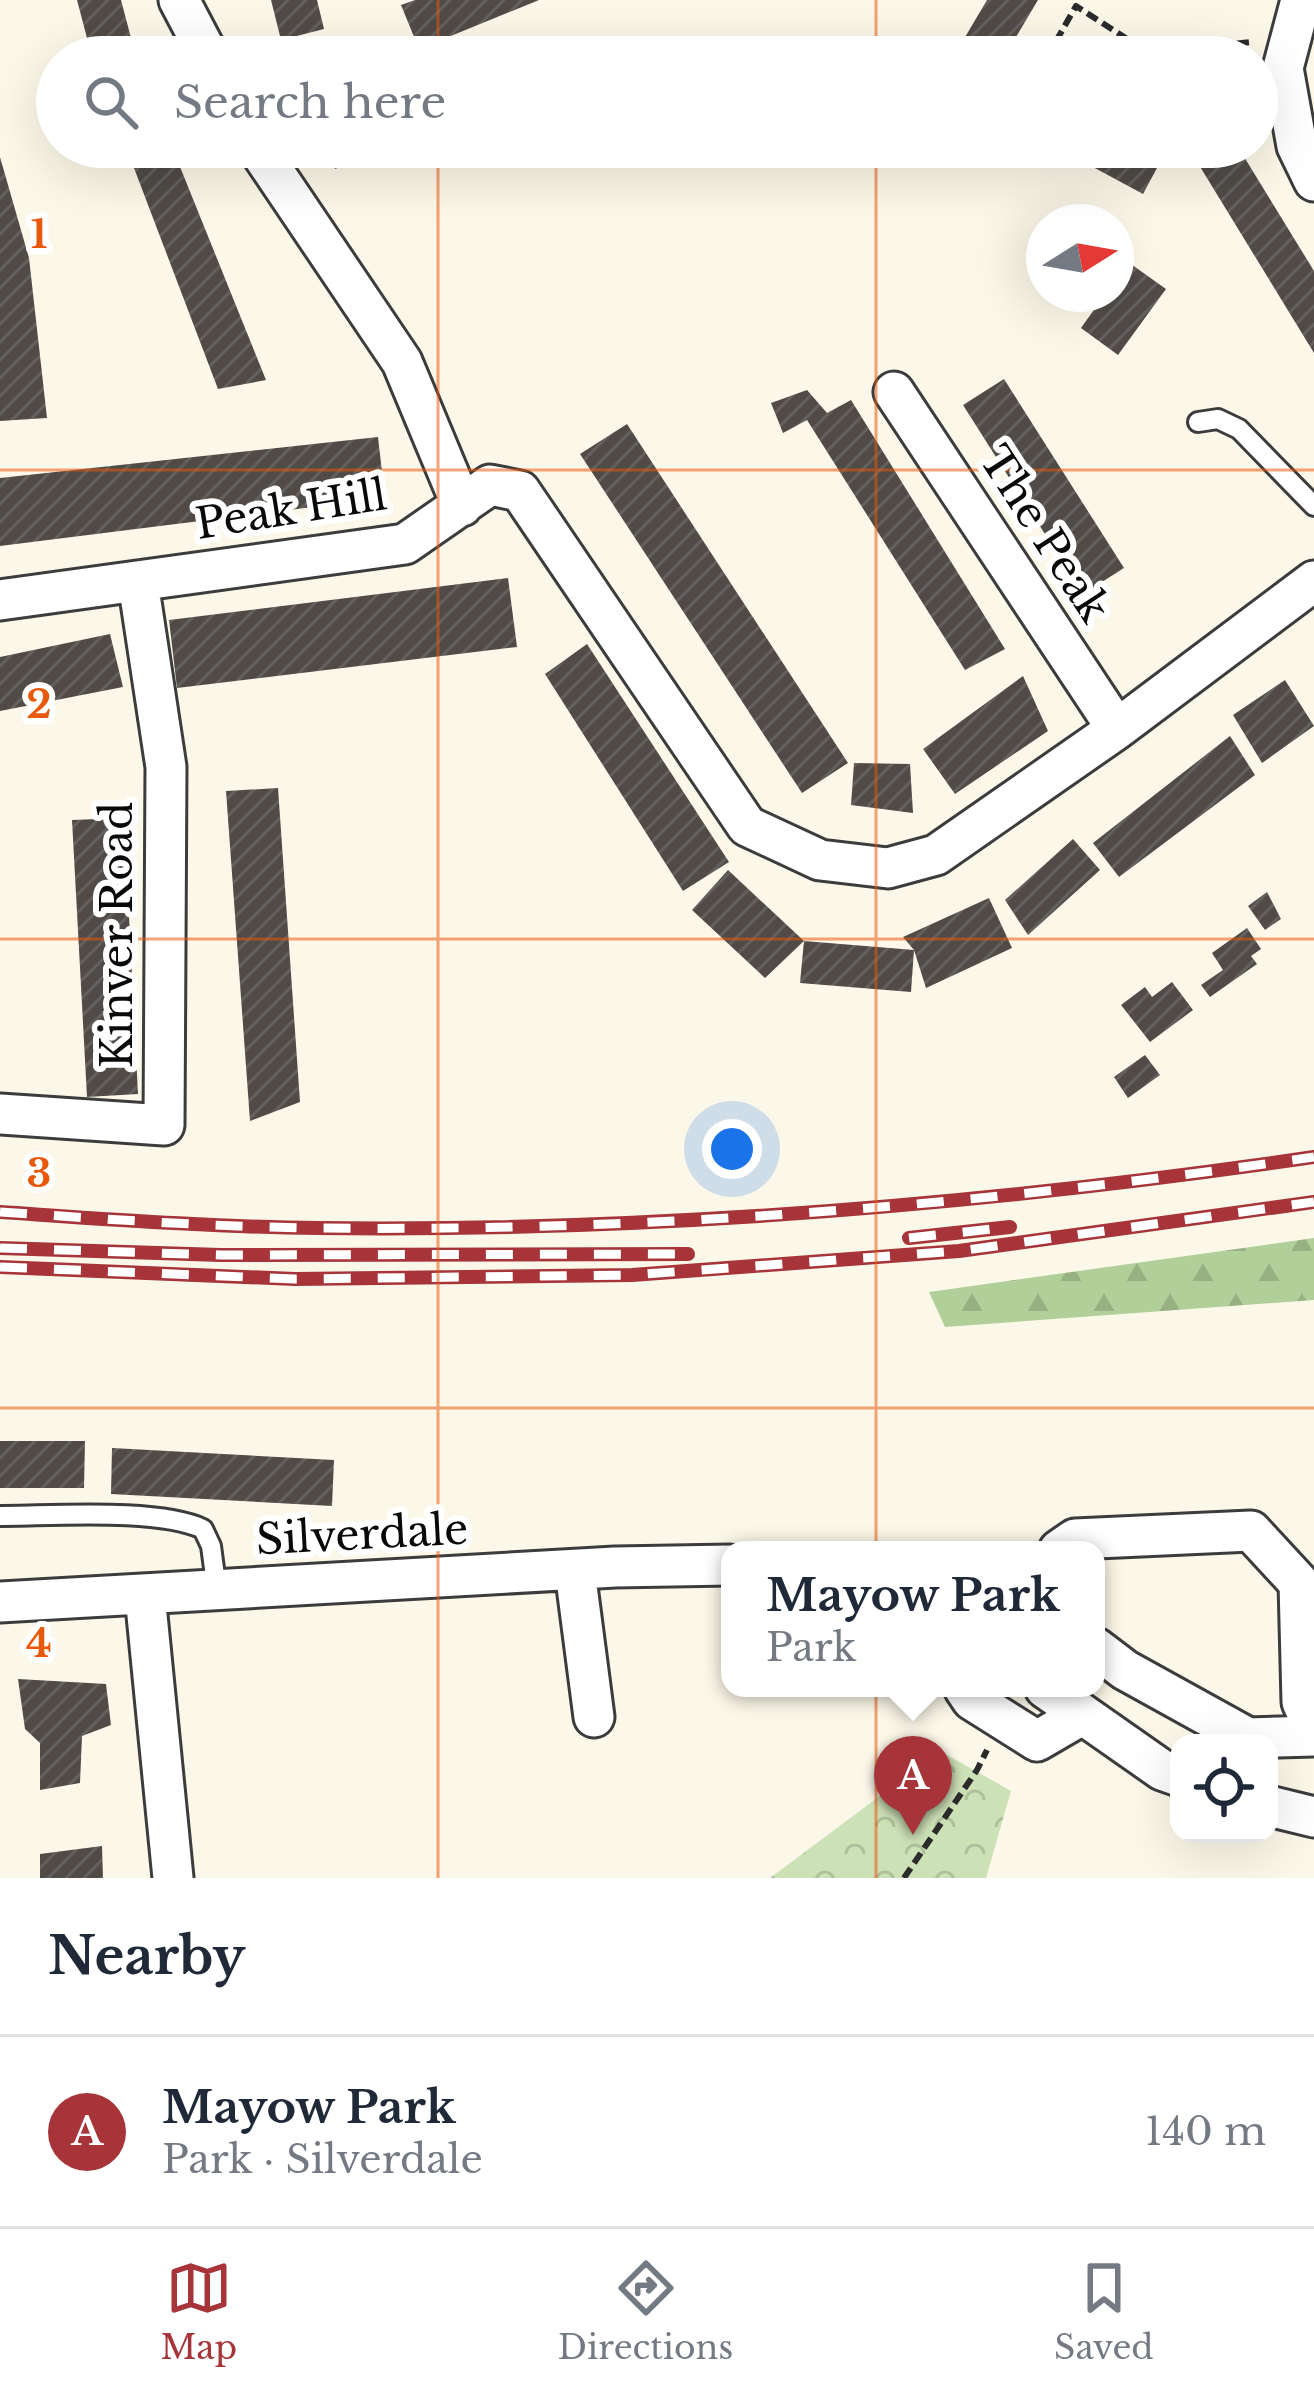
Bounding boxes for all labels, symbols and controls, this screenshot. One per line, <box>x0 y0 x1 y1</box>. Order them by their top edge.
search box <box>36 36 1278 168</box>
icon: search <box>78 69 144 135</box>
text: Search here <box>174 74 446 130</box>
north arrow <box>1026 204 1134 312</box>
text: 1 <box>30 210 48 259</box>
street label: The Peak <box>969 436 1121 632</box>
street label: Peak Hill <box>192 468 390 550</box>
text: 2 <box>26 680 52 729</box>
street label: Kinver Road <box>91 802 143 1068</box>
your location <box>702 1119 762 1179</box>
text: 3 <box>27 1149 51 1198</box>
street label: Silverdale <box>255 1502 469 1566</box>
popup <box>721 1541 1105 1697</box>
text: Mayow Park <box>766 1567 1060 1623</box>
text: 4 <box>26 1619 52 1668</box>
text: Park <box>766 1623 857 1672</box>
map controls <box>1170 1734 1278 1842</box>
button: locate <box>1170 1734 1278 1842</box>
pin: A <box>874 1736 952 1835</box>
text: Nearby <box>48 1925 245 1988</box>
text: Mayow Park <box>162 2079 456 2135</box>
text: A <box>71 2107 103 2156</box>
text: 140 m <box>1145 2107 1266 2156</box>
text: Park · Silverdale <box>162 2135 483 2184</box>
tab: Map <box>160 2255 237 2368</box>
tab: Directions <box>558 2255 733 2368</box>
tab: Saved <box>1054 2255 1154 2368</box>

